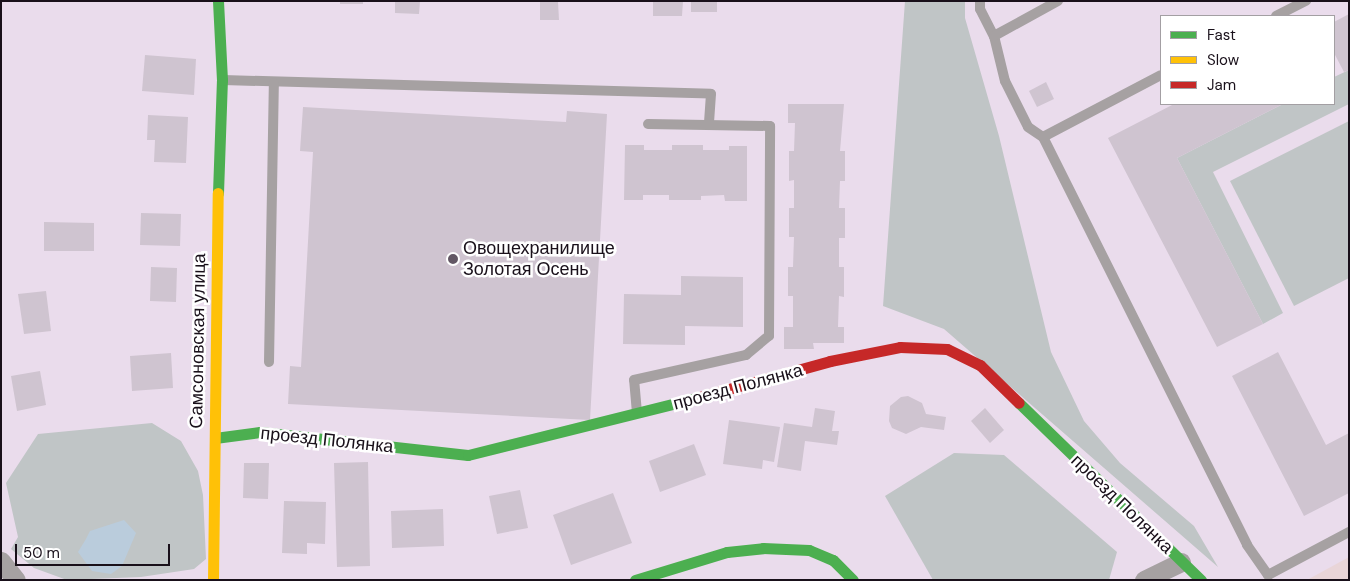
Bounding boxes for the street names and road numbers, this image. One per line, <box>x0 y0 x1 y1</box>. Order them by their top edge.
street label: Самсоновская улица <box>186 253 210 429</box>
street label: проезд Полянка <box>671 359 805 415</box>
street label: проезд Полянка <box>259 422 395 458</box>
street label: проезд Полянка <box>1066 450 1178 558</box>

